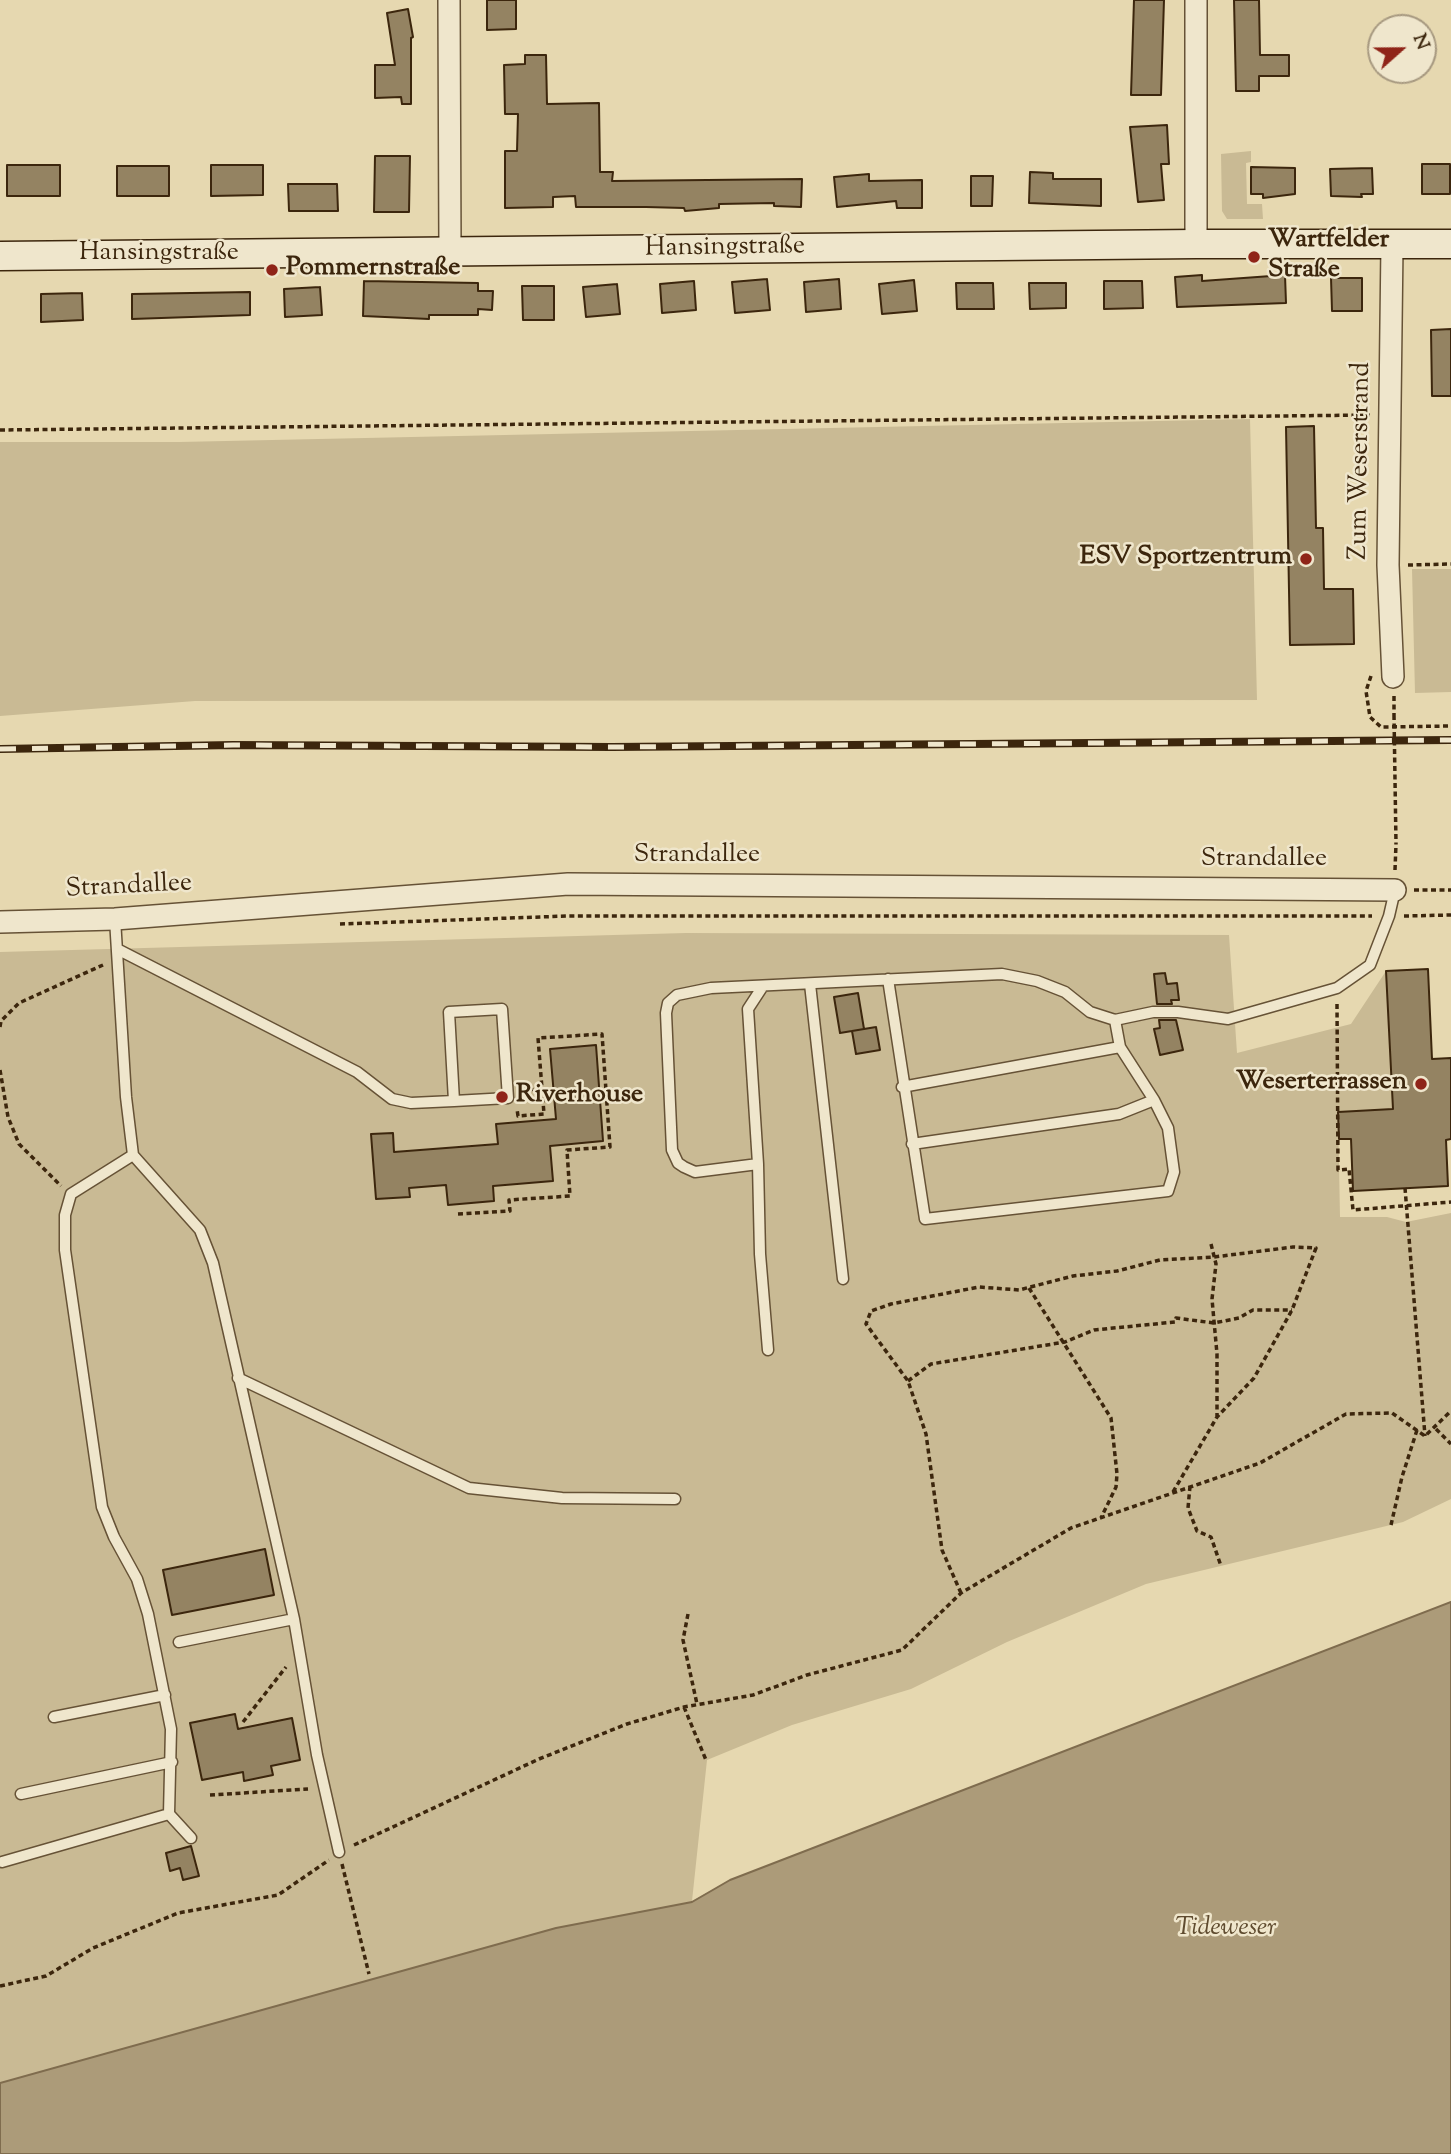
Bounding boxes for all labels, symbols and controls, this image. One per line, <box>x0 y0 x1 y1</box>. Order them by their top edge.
north arrow <box>1367 14 1437 84</box>
text: N <box>1405 30 1436 54</box>
place label: Wartfelder Straße <box>1268 226 1389 288</box>
street label: Hansingstraße <box>645 232 805 266</box>
street label: Hansingstraße <box>79 239 239 271</box>
marker: Wartfelder Straße <box>1246 249 1262 265</box>
place label: Pommernstraße <box>286 254 460 286</box>
marker: Pommernstraße <box>264 262 280 278</box>
street label: Zum Weserstrand <box>1345 362 1379 560</box>
place label: ESV Sportzentrum <box>1080 543 1292 575</box>
marker: ESV Sportzentrum <box>1298 551 1314 567</box>
street label: Strandallee <box>634 841 760 873</box>
street label: Strandallee <box>1201 845 1327 877</box>
street label: Strandallee <box>65 869 193 907</box>
place label: Weserterrassen <box>1236 1068 1407 1100</box>
marker: Weserterrassen <box>1413 1076 1429 1092</box>
place label: Riverhouse <box>516 1081 643 1113</box>
marker: Riverhouse <box>494 1089 510 1105</box>
park label: Tideweser <box>1176 1914 1276 1946</box>

